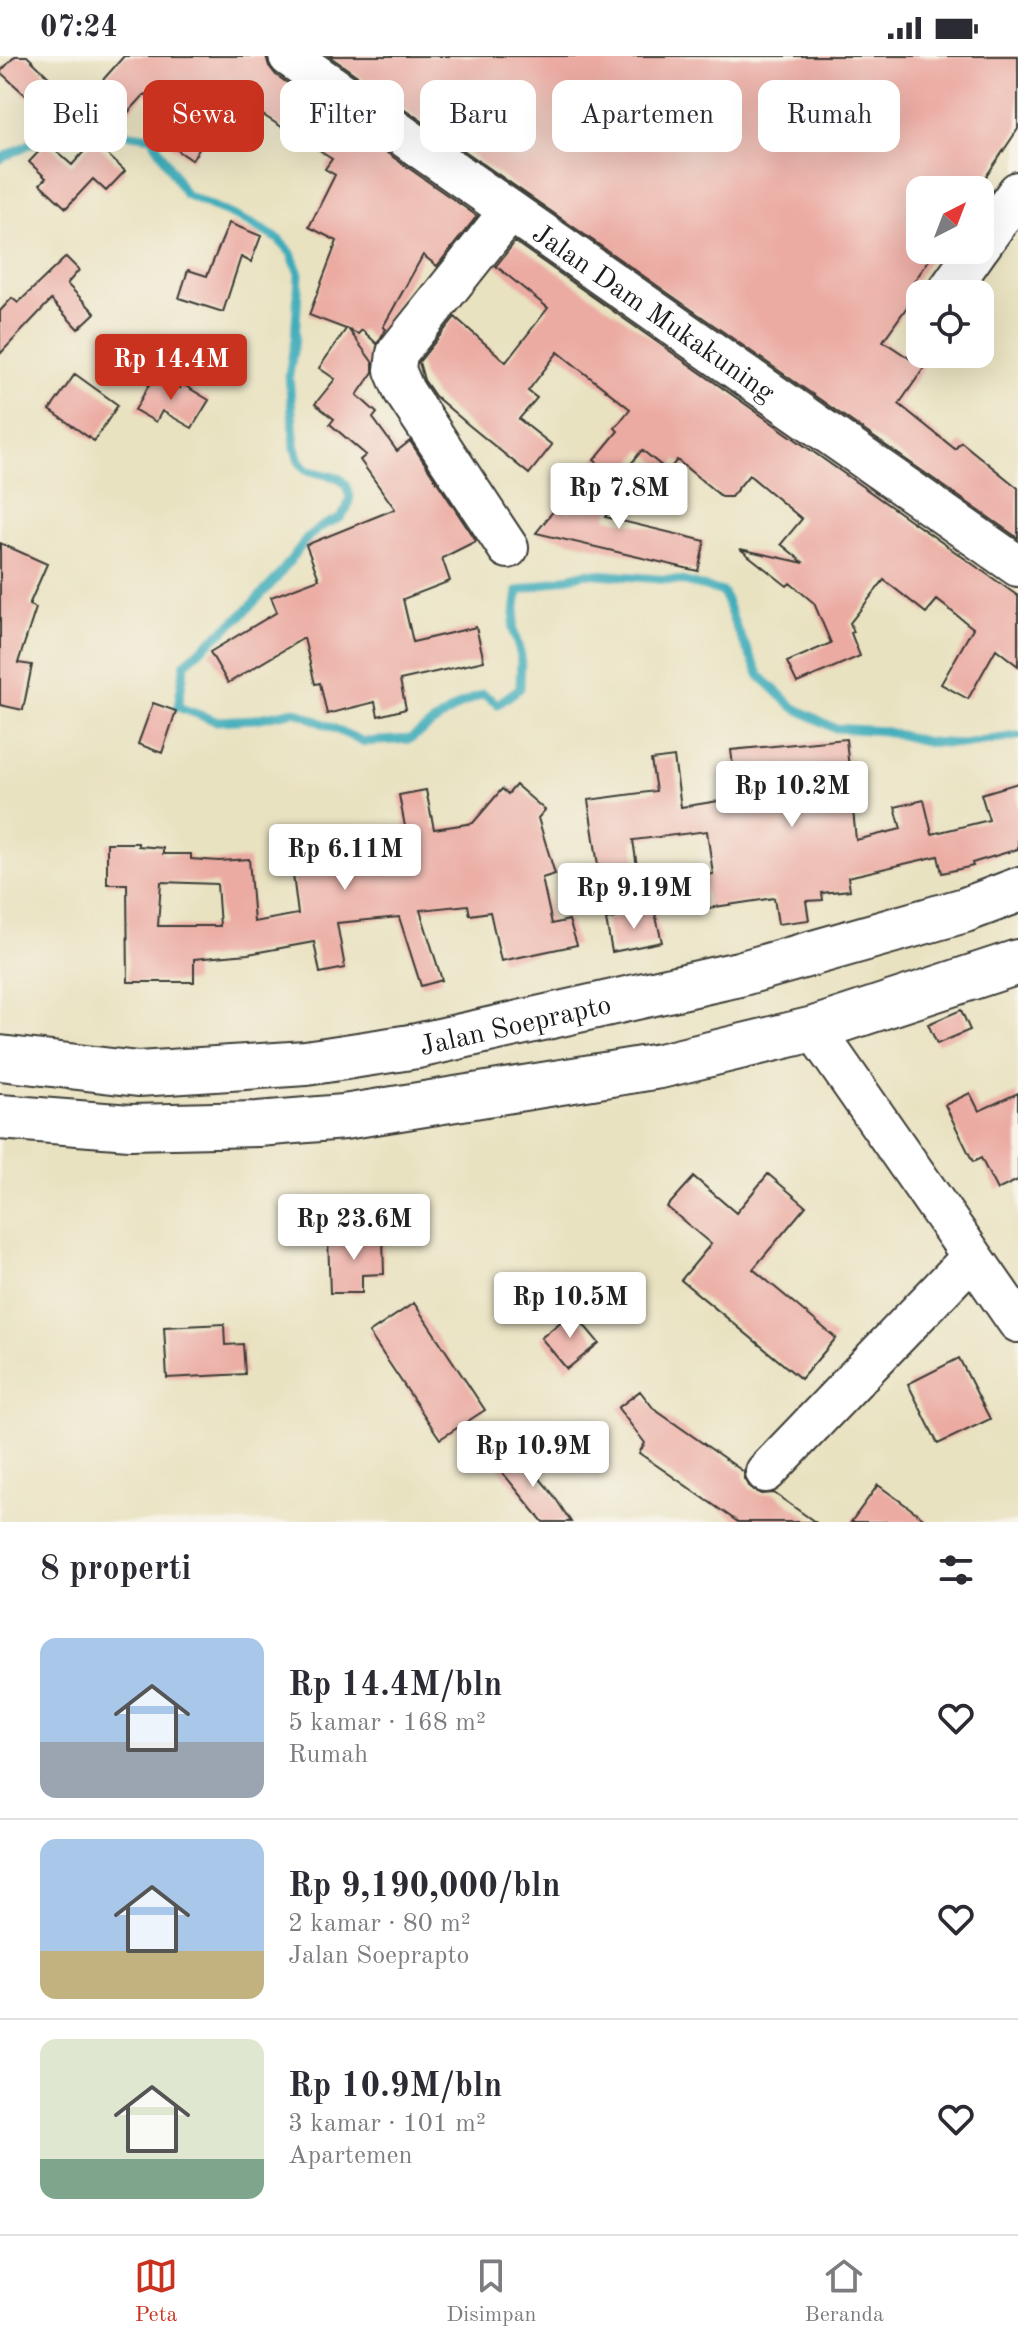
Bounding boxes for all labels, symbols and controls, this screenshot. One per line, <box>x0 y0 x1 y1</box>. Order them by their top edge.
text: 07:24 <box>40 13 118 43</box>
chip: Beli <box>24 80 127 152</box>
chip: Sewa <box>143 80 264 152</box>
chip: Filter <box>280 80 404 152</box>
chip: Baru <box>420 80 536 152</box>
chip: Apartemen <box>552 80 742 152</box>
chip: Rumah <box>758 80 900 152</box>
north arrow <box>906 176 994 264</box>
map controls <box>906 176 994 368</box>
street label: Jalan Dam Mukakuning <box>527 220 779 408</box>
button: locate <box>906 280 994 368</box>
pin: Rp 14.4M <box>88 334 254 402</box>
text: Rp 14.4M <box>113 347 229 373</box>
pin: Rp 7.8M <box>545 463 693 531</box>
text: Rp 7.8M <box>569 476 669 502</box>
pin: Rp 10.2M <box>709 761 875 829</box>
text: Rp 10.2M <box>734 774 850 800</box>
pin: Rp 6.11M <box>262 824 428 892</box>
text: Rp 6.11M <box>287 837 403 863</box>
pin: Rp 9.19M <box>551 863 717 931</box>
text: Rp 9.19M <box>576 876 692 902</box>
street label: Jalan Soeprapto <box>417 992 614 1062</box>
pin: Rp 23.6M <box>271 1194 437 1262</box>
text: Rp 23.6M <box>296 1207 412 1233</box>
pin: Rp 10.5M <box>487 1272 653 1340</box>
text: Rp 10.5M <box>512 1285 628 1311</box>
pin: Rp 10.9M <box>450 1421 616 1489</box>
text: Rp 10.9M <box>475 1434 591 1460</box>
icon: filters <box>934 1548 978 1592</box>
text: 8 properti <box>40 1553 191 1587</box>
text: Rp 14.4M/bln <box>288 1669 502 1703</box>
icon: home <box>104 1670 200 1766</box>
icon: heart <box>934 1696 978 1740</box>
text: 5 kamar · 168 m² <box>288 1710 486 1736</box>
text: Rumah <box>288 1742 368 1768</box>
text: Rp 9,190,000/bln <box>288 1870 561 1904</box>
icon: home <box>104 1871 200 1967</box>
icon: heart <box>934 1897 978 1941</box>
text: 2 kamar · 80 m² <box>288 1911 471 1937</box>
text: Jalan Soeprapto <box>288 1943 469 1969</box>
text: Rp 10.9M/bln <box>288 2070 502 2104</box>
icon: home <box>104 2071 200 2167</box>
icon: heart <box>934 2097 978 2141</box>
text: 3 kamar · 101 m² <box>288 2111 486 2137</box>
text: Apartemen <box>288 2143 413 2169</box>
tab: Peta <box>134 2254 178 2329</box>
tab: Disimpan <box>446 2254 536 2329</box>
tab: Beranda <box>805 2254 884 2329</box>

